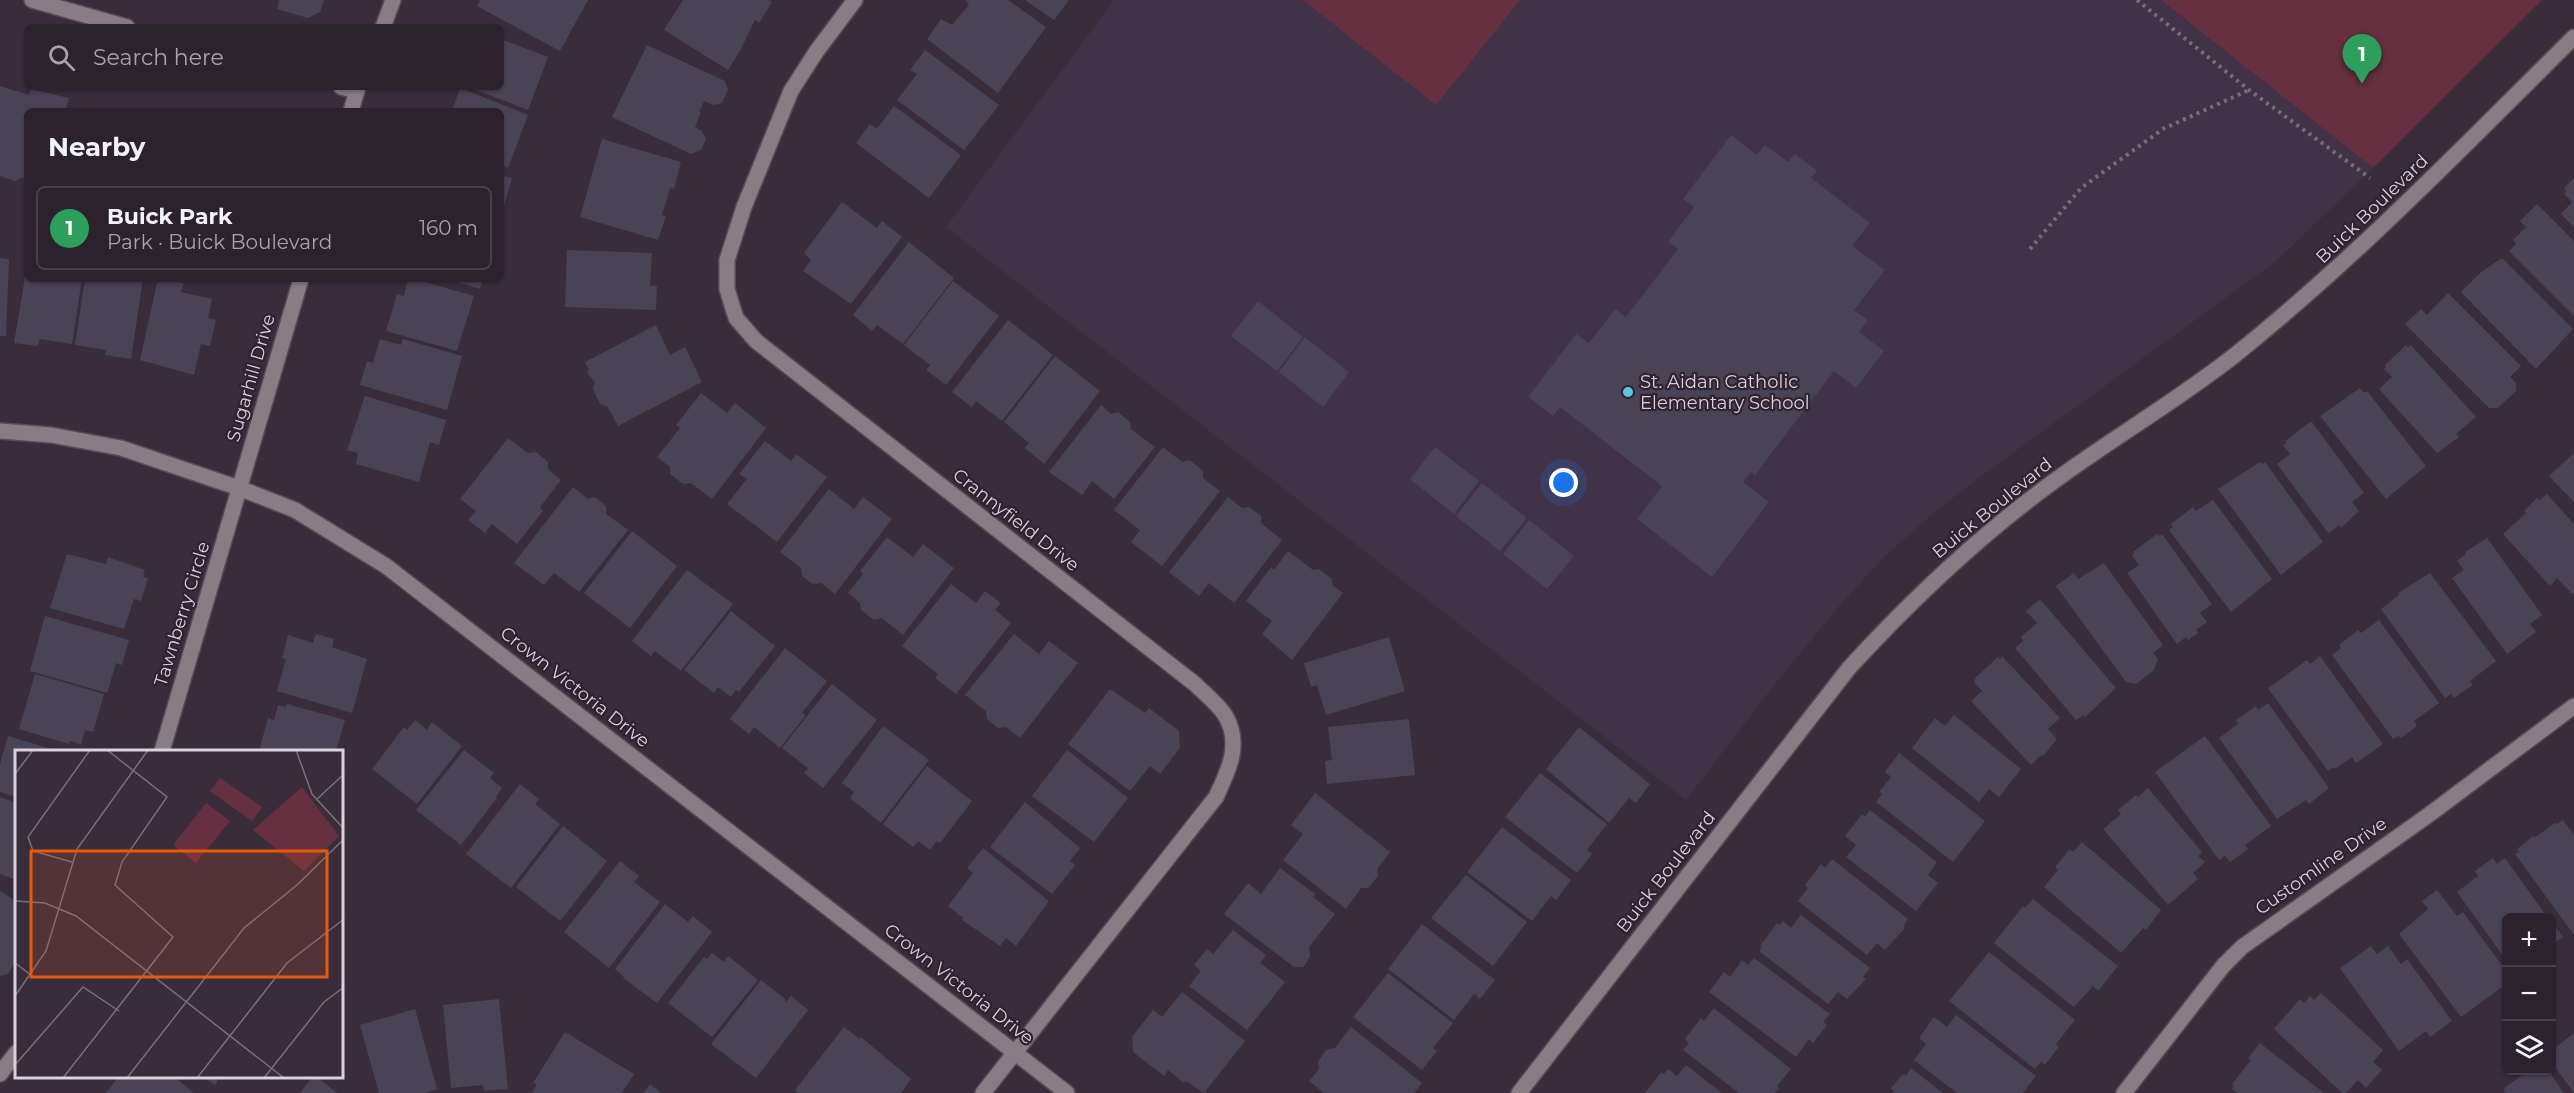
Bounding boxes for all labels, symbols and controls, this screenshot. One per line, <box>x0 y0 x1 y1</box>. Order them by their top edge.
search box <box>24 24 504 90</box>
pin: 1 <box>2342 34 2382 84</box>
icon: search <box>45 41 78 74</box>
text: Search here <box>93 44 224 71</box>
text: Nearby <box>48 131 145 163</box>
street label: Buick Boulevard <box>2311 150 2433 268</box>
text: Buick Park <box>107 203 232 230</box>
text: 1 <box>66 216 73 240</box>
text: 160 m <box>419 216 478 240</box>
text: Park · Buick Boulevard <box>107 230 332 254</box>
street label: Sugarhill Drive <box>222 312 280 444</box>
place label: St. Aidan Catholic Elementary School <box>1640 371 1810 414</box>
marker: St. Aidan Catholic Elementary School <box>1621 385 1635 399</box>
street label: Buick Boulevard <box>1928 453 2056 563</box>
street label: Crannyfield Drive <box>948 464 1084 576</box>
your location <box>1549 468 1578 497</box>
street label: Tawnberry Circle <box>150 539 215 689</box>
street label: Crown Victoria Drive <box>496 622 654 752</box>
inset map <box>15 750 344 1078</box>
street label: Buick Boulevard <box>1612 807 1720 937</box>
street label: Customline Drive <box>2251 812 2391 920</box>
map controls <box>2502 913 2556 1075</box>
button: + <box>2502 913 2556 967</box>
street label: Crown Victoria Drive <box>880 919 1038 1049</box>
button: − <box>2502 967 2556 1021</box>
button: layers <box>2502 1021 2556 1075</box>

